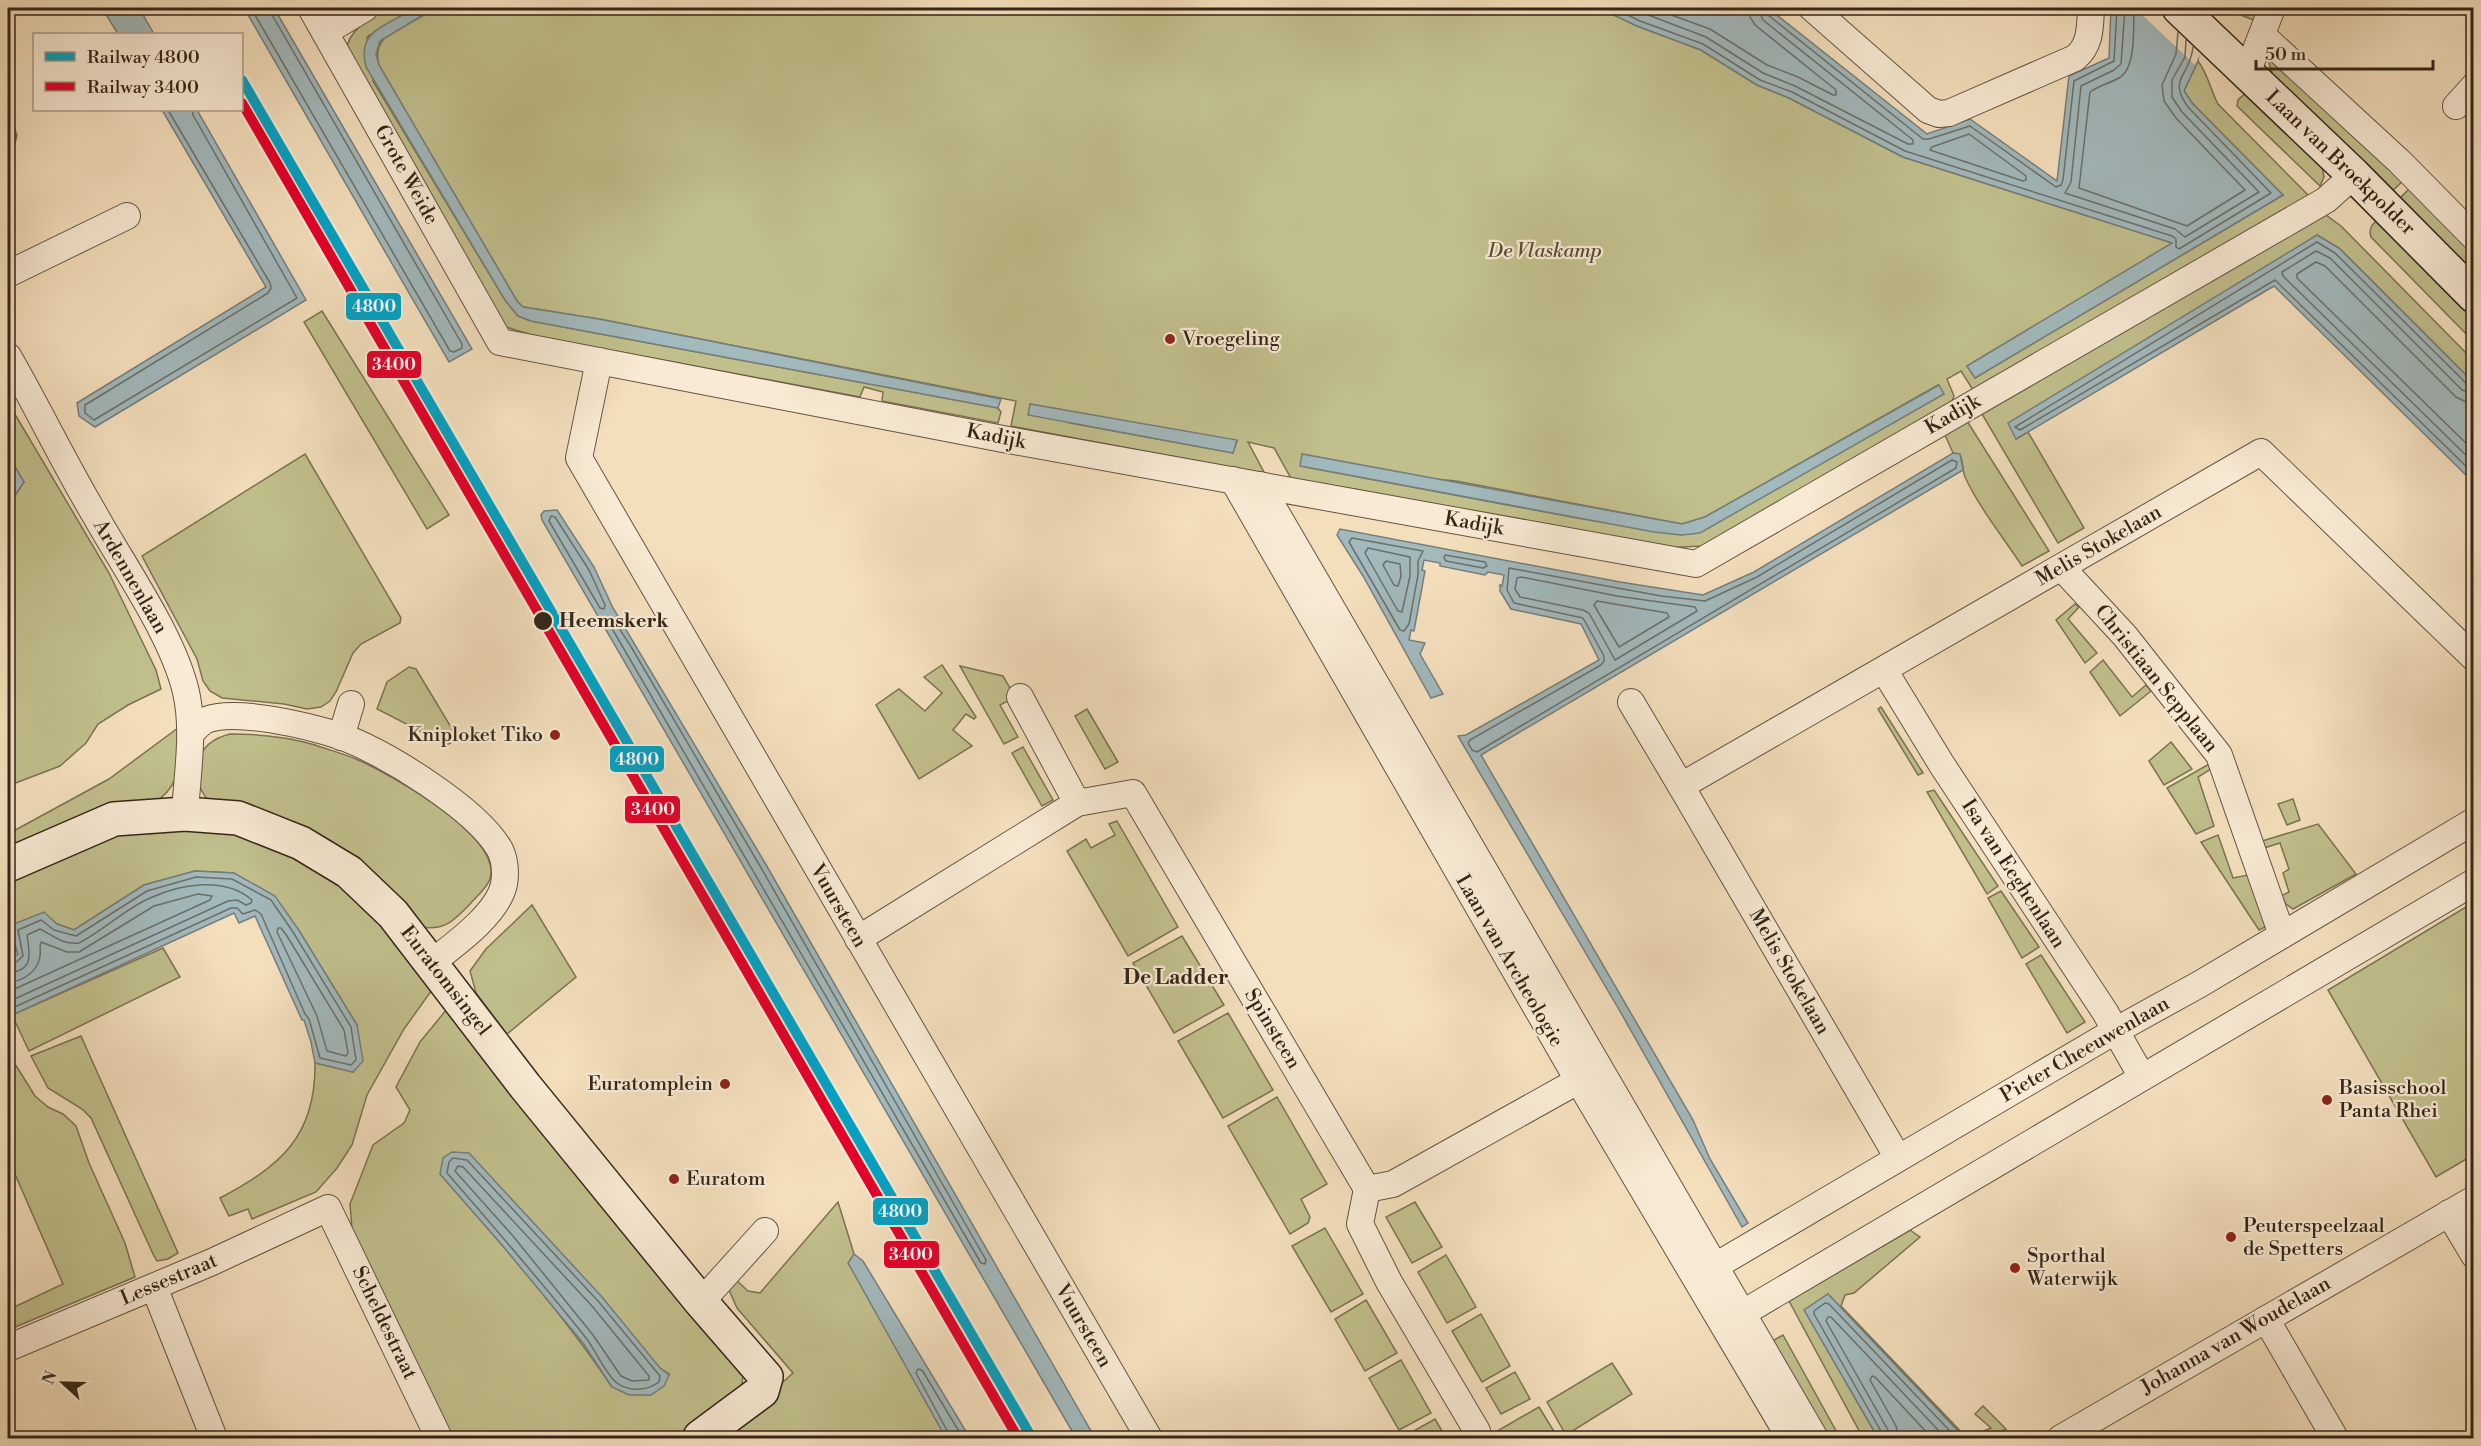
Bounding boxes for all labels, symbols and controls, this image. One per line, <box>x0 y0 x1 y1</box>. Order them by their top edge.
legend <box>33 33 243 111</box>
scale bar <box>2256 33 2433 71</box>
text: 50 m <box>2265 43 2307 66</box>
text: Railway 4800 <box>87 46 200 69</box>
text: Railway 3400 <box>87 76 199 99</box>
street label: Laan van Broekpolder <box>2260 85 2420 241</box>
street label: Grote Weide <box>368 121 444 229</box>
park label: De Vlaskamp <box>1487 239 1602 264</box>
line badge: 4800 <box>345 292 402 321</box>
text: 4800 <box>352 297 396 317</box>
place label: Vroegeling <box>1181 327 1280 352</box>
marker: Vroegeling <box>1163 332 1177 346</box>
line badge: 3400 <box>366 350 422 379</box>
text: 3400 <box>372 355 416 375</box>
street label: Kadijk <box>1921 388 1987 441</box>
street label: Kadijk <box>964 419 1029 455</box>
street label: Melis Stokelaan <box>2032 500 2166 592</box>
street label: Kadijk <box>1442 506 1507 542</box>
street label: Ardennenlaan <box>87 515 173 639</box>
street label: Christiaan Sepplaan <box>2089 600 2223 758</box>
place label: Heemskerk <box>559 609 669 634</box>
marker: Heemskerk <box>532 610 554 632</box>
place label: Kniploket Tiko <box>408 723 543 748</box>
marker: Kniploket Tiko <box>548 728 562 742</box>
line badge: 4800 <box>609 745 665 773</box>
text: 4800 <box>615 750 659 770</box>
line badge: 3400 <box>624 795 681 824</box>
street label: Isa van Eeghenlaan <box>1955 795 2071 953</box>
text: 3400 <box>631 800 675 820</box>
street label: Vuursteen <box>804 859 872 952</box>
street label: Laan van Archeologie <box>1449 870 1569 1052</box>
street label: Melis Stokelaan <box>1743 905 1835 1039</box>
street label: Euratomsingel <box>394 921 496 1041</box>
district label: De Ladder <box>1123 965 1229 991</box>
street label: Spinsteen <box>1238 984 1306 1074</box>
street label: Pieter Cheeuwenlaan <box>1996 991 2174 1109</box>
place label: Euratomplein <box>587 1072 713 1097</box>
place label: Basisschool Panta Rhei <box>2338 1076 2446 1124</box>
marker: Euratomplein <box>718 1077 732 1091</box>
marker: Basisschool Panta Rhei <box>2320 1093 2334 1107</box>
place label: Euratom <box>686 1167 766 1192</box>
marker: Euratom <box>667 1172 681 1186</box>
line badge: 4800 <box>872 1197 929 1226</box>
text: 4800 <box>878 1202 922 1222</box>
place label: Peuterspeelzaal de Spetters <box>2243 1214 2385 1262</box>
marker: Peuterspeelzaal de Spetters <box>2224 1230 2238 1244</box>
line badge: 3400 <box>883 1240 940 1269</box>
place label: Sporthal Waterwijk <box>2026 1244 2119 1292</box>
text: 3400 <box>889 1245 933 1265</box>
street label: Lessestraat <box>117 1248 221 1312</box>
marker: Sporthal Waterwijk <box>2008 1261 2022 1275</box>
street label: Scheldestraat <box>346 1262 422 1384</box>
street label: Johanna van Woudelaan <box>2136 1271 2335 1401</box>
street label: Vuursteen <box>1049 1279 1117 1372</box>
north arrow <box>33 1353 93 1413</box>
text: N <box>38 1368 62 1387</box>

